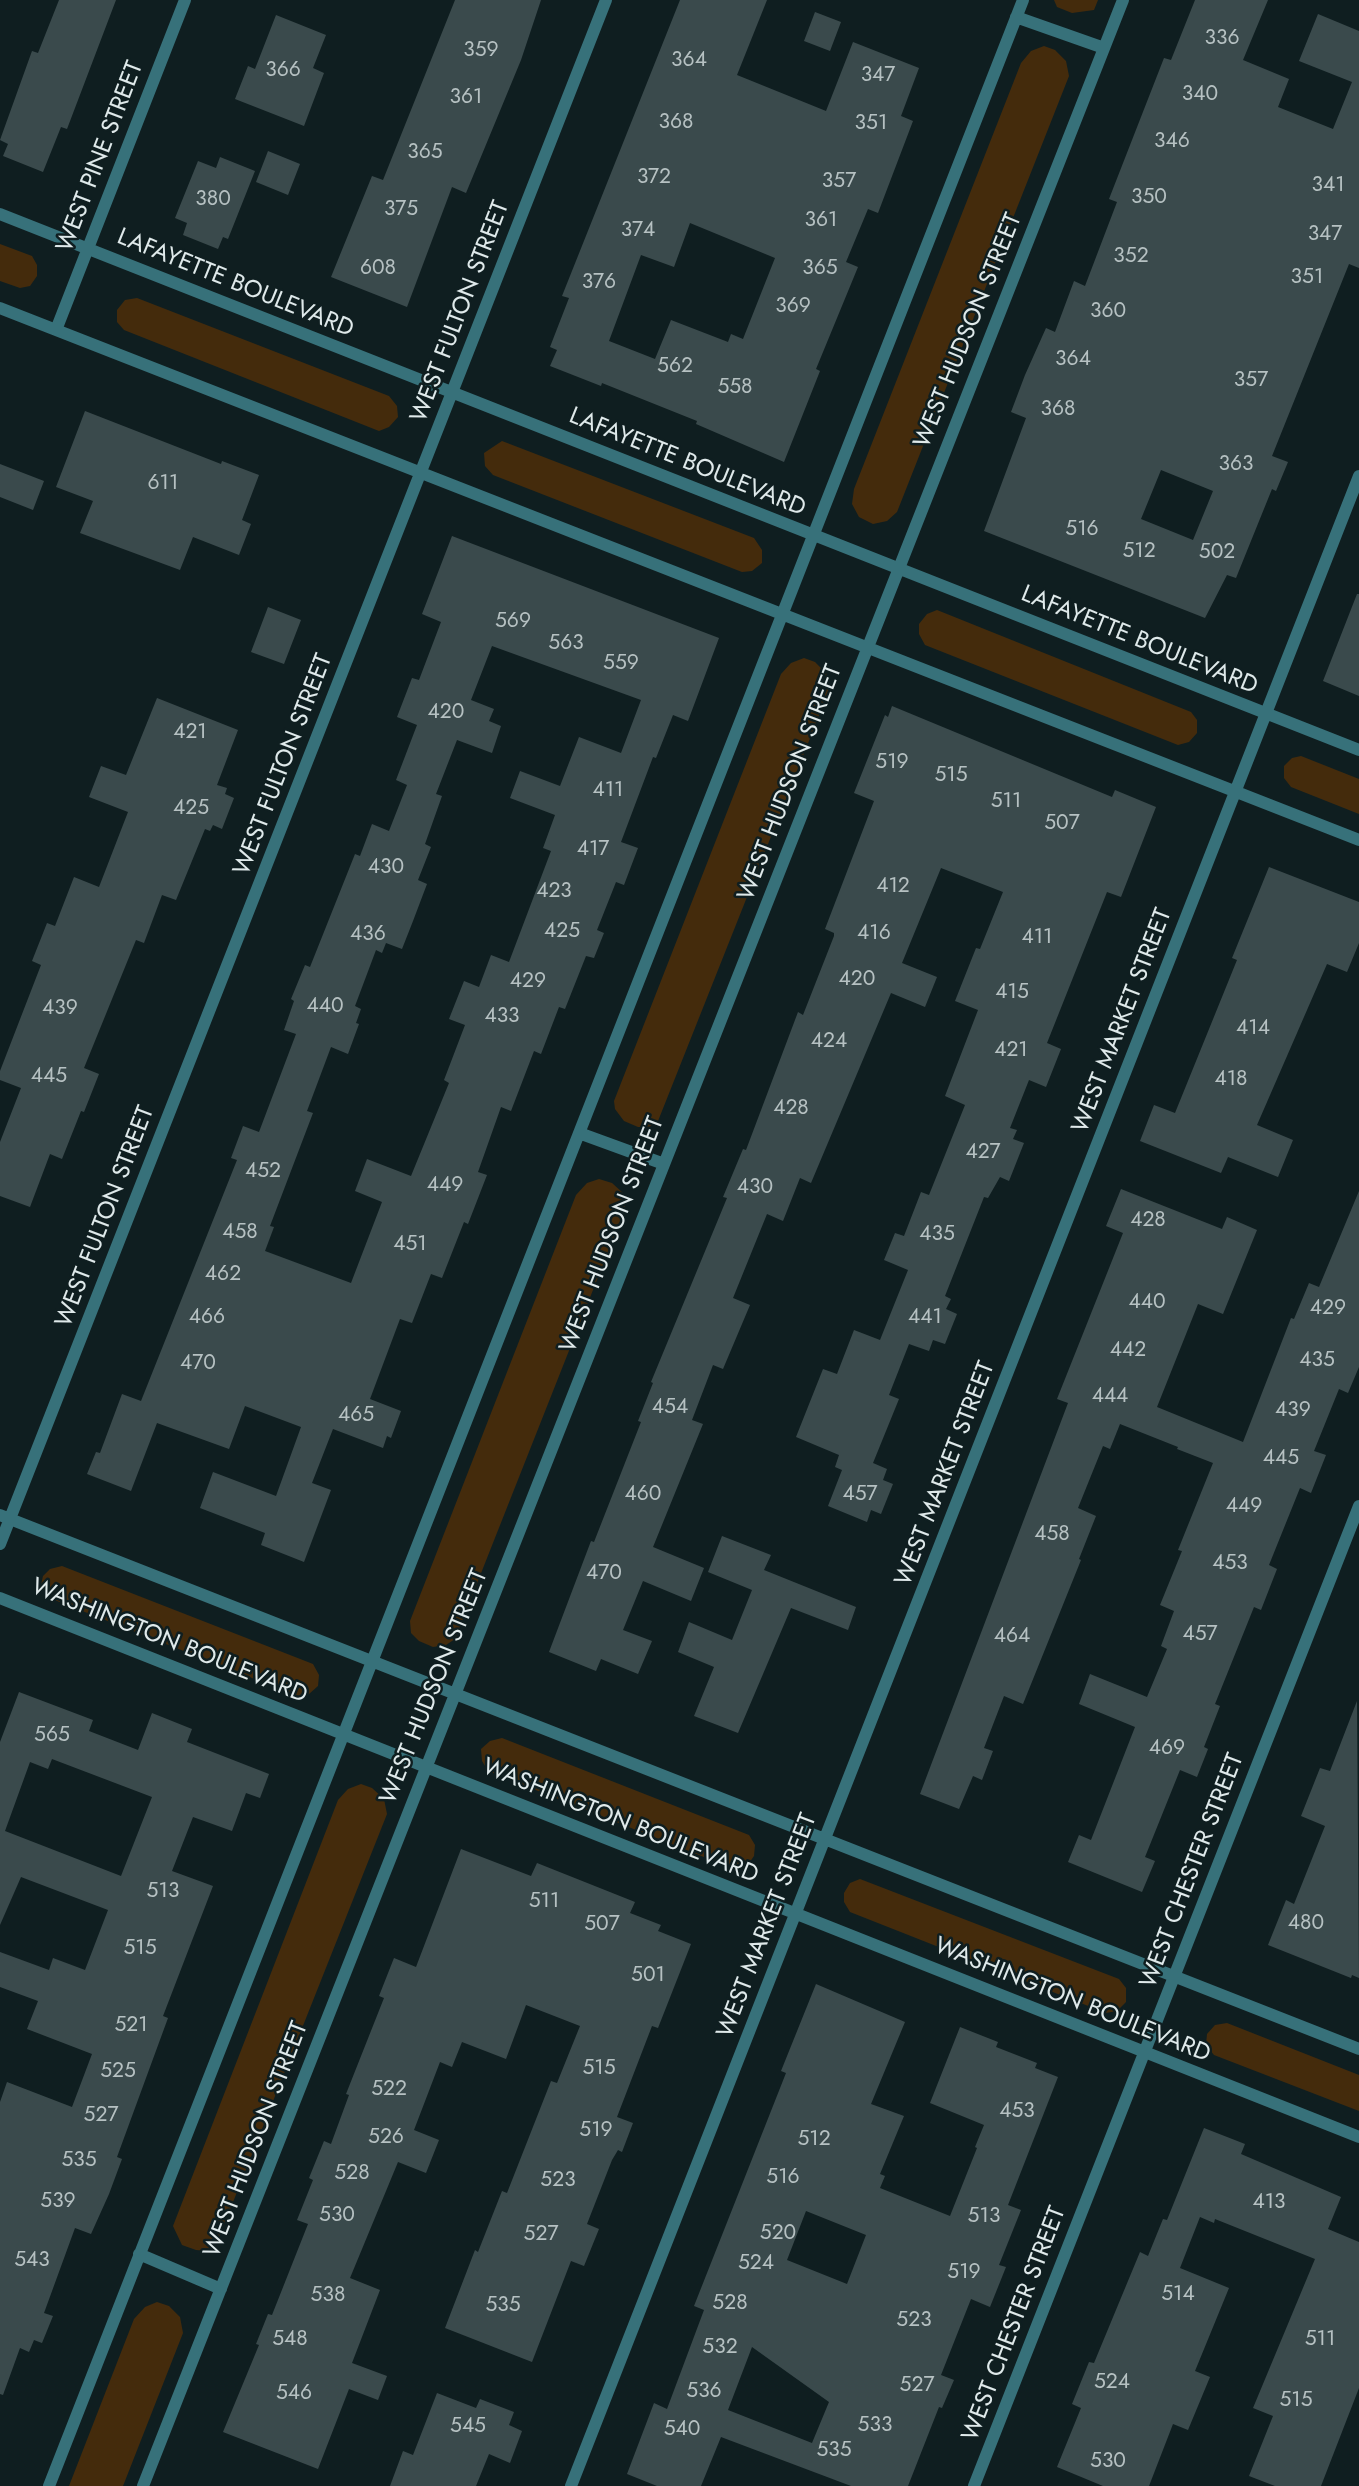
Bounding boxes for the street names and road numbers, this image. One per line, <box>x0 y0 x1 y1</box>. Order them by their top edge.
street label: WEST PINE STREET <box>51 58 151 256</box>
street label: WEST FULTON STREET <box>406 197 516 427</box>
street label: WEST HUDSON STREET <box>909 210 1029 452</box>
street label: LAFAYETTE BOULEVARD <box>113 223 357 345</box>
street label: LAFAYETTE BOULEVARD <box>565 402 809 524</box>
street label: LAFAYETTE BOULEVARD <box>1017 580 1261 702</box>
street label: WEST FULTON STREET <box>229 650 339 880</box>
street label: WEST HUDSON STREET <box>733 661 849 905</box>
street label: WEST MARKET STREET <box>1067 905 1179 1137</box>
street label: WEST FULTON STREET <box>51 1102 161 1332</box>
street label: WEST HUDSON STREET <box>555 1113 671 1357</box>
street label: WEST MARKET STREET <box>890 1358 1002 1590</box>
street label: WEST HUDSON STREET <box>375 1566 495 1808</box>
street label: WASHINGTON BOULEVARD <box>27 1573 311 1711</box>
street label: WEST CHESTER STREET <box>1135 1750 1251 1992</box>
street label: WASHINGTON BOULEVARD <box>478 1753 762 1891</box>
street label: WEST MARKET STREET <box>712 1810 824 2042</box>
street label: WASHINGTON BOULEVARD <box>930 1932 1214 2070</box>
street label: WEST HUDSON STREET <box>199 2018 315 2262</box>
street label: WEST CHESTER STREET <box>957 2203 1073 2445</box>

